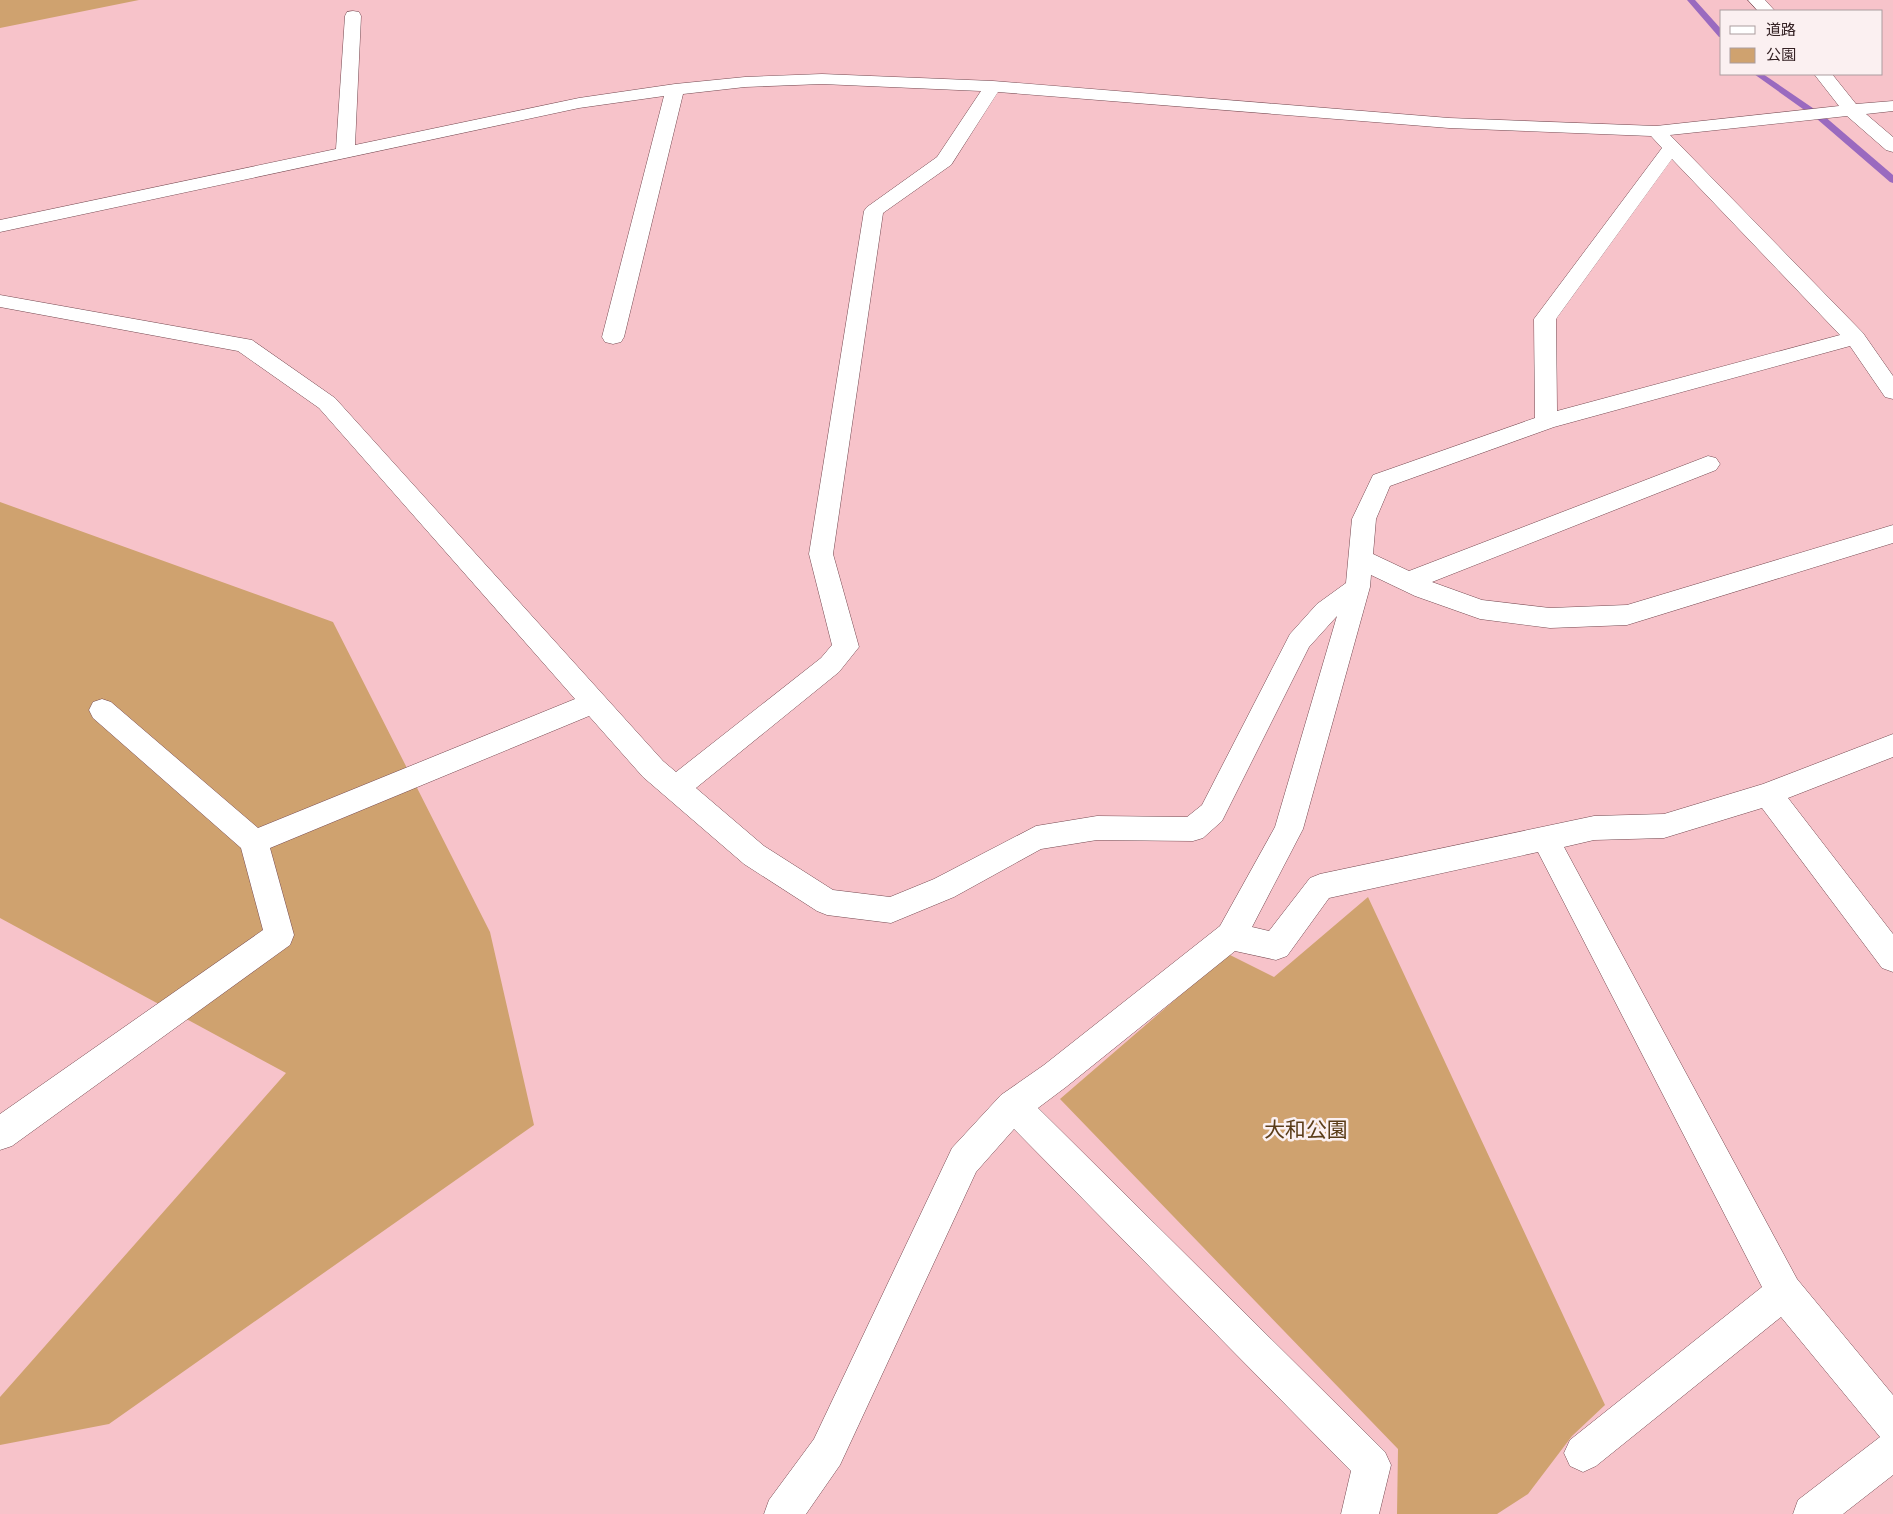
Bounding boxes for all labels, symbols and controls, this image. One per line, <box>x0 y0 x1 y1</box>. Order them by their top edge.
legend <box>1720 10 1883 75</box>
text: 道路 <box>1766 22 1796 38</box>
text: 公園 <box>1766 47 1796 63</box>
park label: 大和公園 <box>1264 1119 1348 1141</box>

